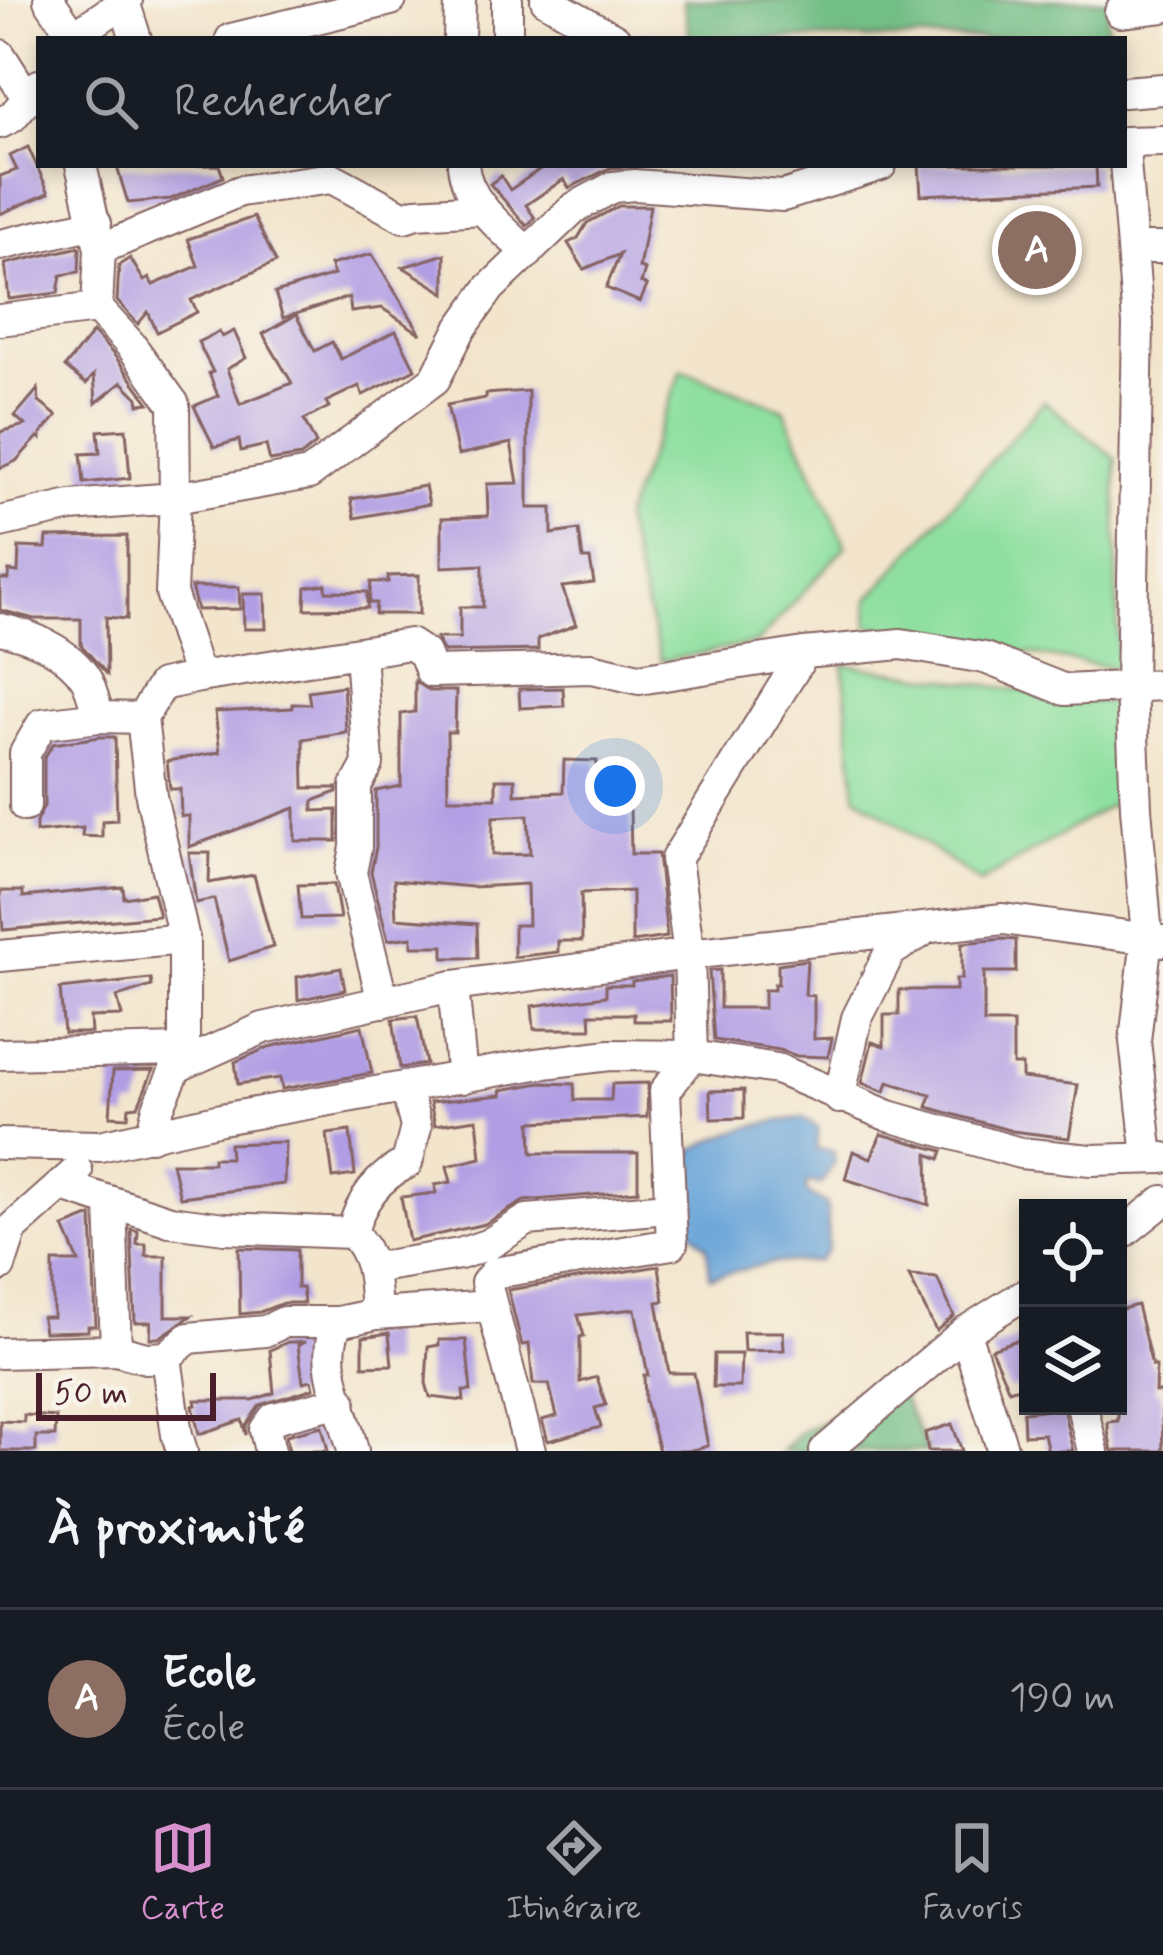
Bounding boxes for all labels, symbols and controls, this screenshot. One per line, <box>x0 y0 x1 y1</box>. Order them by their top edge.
search box <box>36 36 1127 168</box>
icon: search <box>78 69 144 135</box>
text: Rechercher <box>174 73 393 132</box>
pin: A <box>998 205 1076 295</box>
your location <box>585 756 645 816</box>
map controls <box>1019 1199 1127 1415</box>
button: locate <box>1019 1199 1127 1307</box>
button: layers <box>1019 1307 1127 1415</box>
scale bar <box>36 1367 216 1420</box>
text: 50 m <box>54 1372 128 1416</box>
text: À proximité <box>48 1496 304 1562</box>
text: Ecole <box>162 1644 256 1703</box>
text: A <box>74 1673 100 1724</box>
text: 190 m <box>1009 1673 1115 1724</box>
text: École <box>162 1703 245 1754</box>
tab: Carte <box>140 1815 225 1931</box>
tab: Itinéraire <box>506 1815 641 1931</box>
tab: Favoris <box>922 1815 1023 1931</box>

